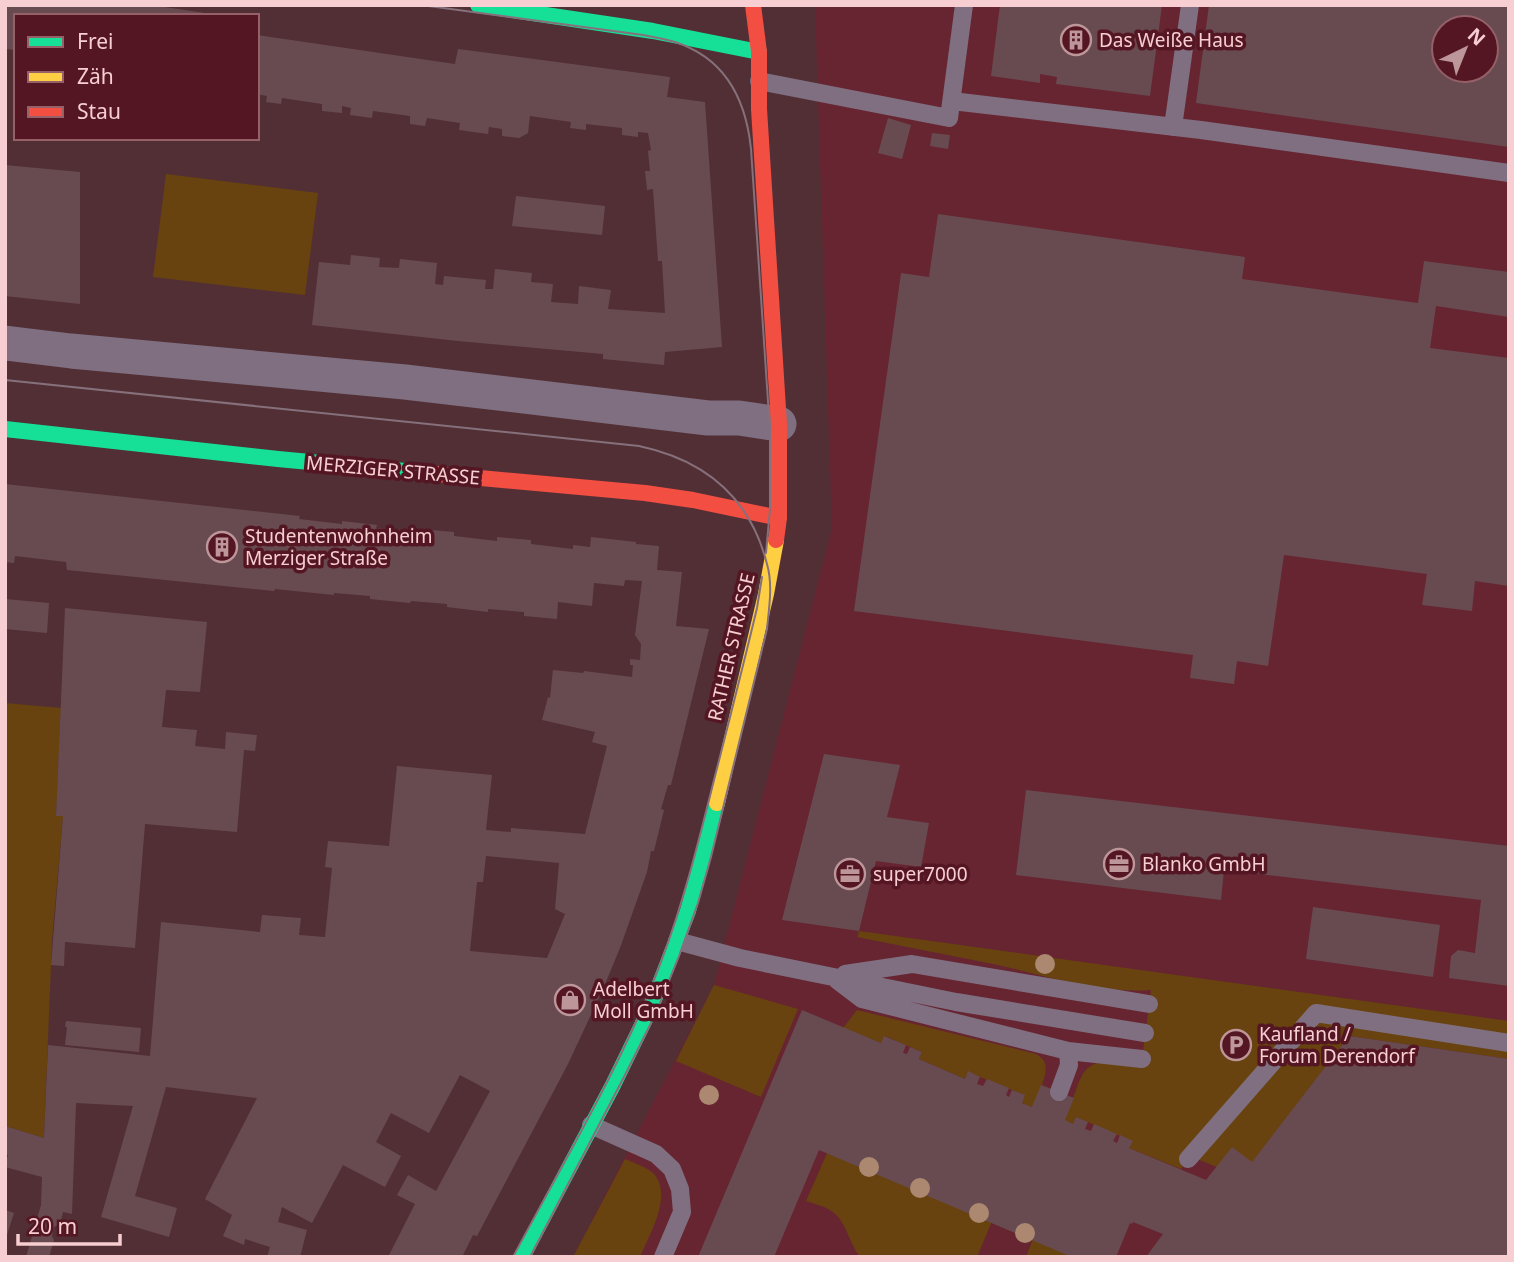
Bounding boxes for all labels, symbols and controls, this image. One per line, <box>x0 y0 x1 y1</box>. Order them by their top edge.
legend <box>14 14 259 140</box>
north arrow <box>1430 14 1500 84</box>
text: N <box>1462 22 1491 51</box>
building icon: Das Weiße Haus <box>1059 23 1093 57</box>
text: Frei <box>77 27 113 55</box>
place label: Das Weiße Haus <box>1099 27 1244 53</box>
text: Zäh <box>77 62 114 90</box>
text: Stau <box>77 97 121 125</box>
street label: MERZIGER STRASSE <box>305 449 481 491</box>
place label: Studentenwohnheim Merziger Straße <box>245 523 433 571</box>
building icon: Studentenwohnheim Merziger Straße <box>205 530 239 564</box>
street label: RATHER STRASSE <box>701 571 761 723</box>
office icon: Blanko GmbH <box>1102 847 1136 881</box>
place label: Blanko GmbH <box>1142 851 1266 877</box>
office icon: super7000 <box>833 857 867 891</box>
place label: super7000 <box>873 861 968 887</box>
place label: Adelbert Moll GmbH <box>593 976 694 1024</box>
shop icon: Adelbert Moll GmbH <box>553 983 587 1017</box>
place label: Kaufland / Forum Derendorf <box>1259 1021 1416 1069</box>
parking icon: Kaufland / Forum Derendorf <box>1219 1028 1253 1062</box>
scale bar <box>18 1202 119 1246</box>
text: 20 m <box>28 1212 77 1240</box>

